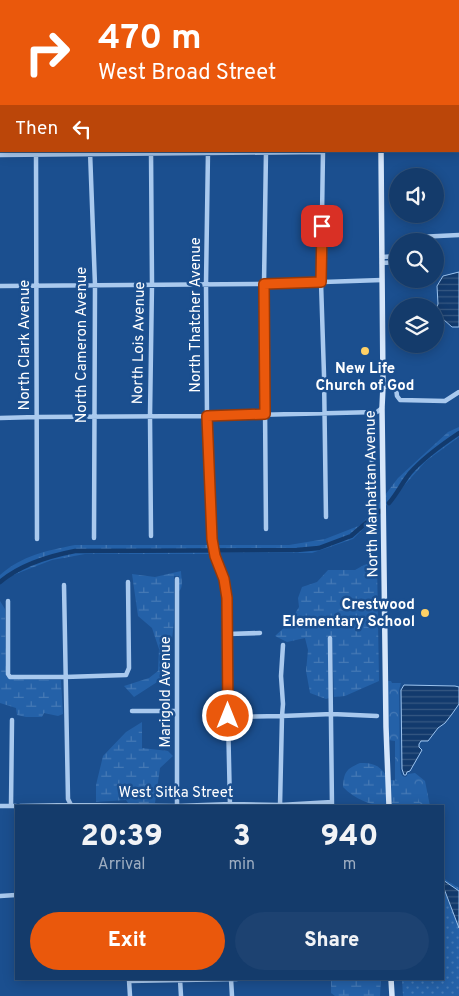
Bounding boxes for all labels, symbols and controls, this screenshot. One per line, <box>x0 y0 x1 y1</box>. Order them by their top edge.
text: 470 m <box>98 17 202 61</box>
icon: right <box>15 20 80 85</box>
text: West Broad Street <box>98 60 276 87</box>
icon: left <box>68 115 96 143</box>
text: Then <box>15 117 58 141</box>
map controls <box>389 168 444 353</box>
button: sound <box>389 168 444 223</box>
pin <box>301 205 343 247</box>
icon: arrive <box>308 212 336 240</box>
button: search <box>389 233 444 288</box>
street label: North Thatcher Avenue <box>187 237 206 393</box>
street label: North Cameron Avenue <box>73 267 92 423</box>
street label: North Clark Avenue <box>16 280 35 410</box>
street label: North Lois Avenue <box>129 281 150 405</box>
button: layers <box>389 298 444 353</box>
marker: New Life Church of God <box>359 345 371 357</box>
place label: New Life Church of God <box>316 360 414 396</box>
street label: North Manhattan Avenue <box>362 410 383 578</box>
place label: Crestwood Elementary School <box>282 596 415 632</box>
marker: Crestwood Elementary School <box>419 607 431 619</box>
street label: Marigold Avenue <box>157 636 176 748</box>
position arrow <box>201 689 253 741</box>
street label: West Sitka Street <box>119 784 233 803</box>
text: 20:39 <box>80 819 163 856</box>
text: 3 <box>233 819 251 856</box>
text: 940 <box>321 819 379 856</box>
text: Arrival <box>98 855 146 875</box>
text: min <box>228 855 255 875</box>
text: m <box>343 855 356 875</box>
button: Exit <box>30 912 225 970</box>
button: Share <box>235 912 429 970</box>

